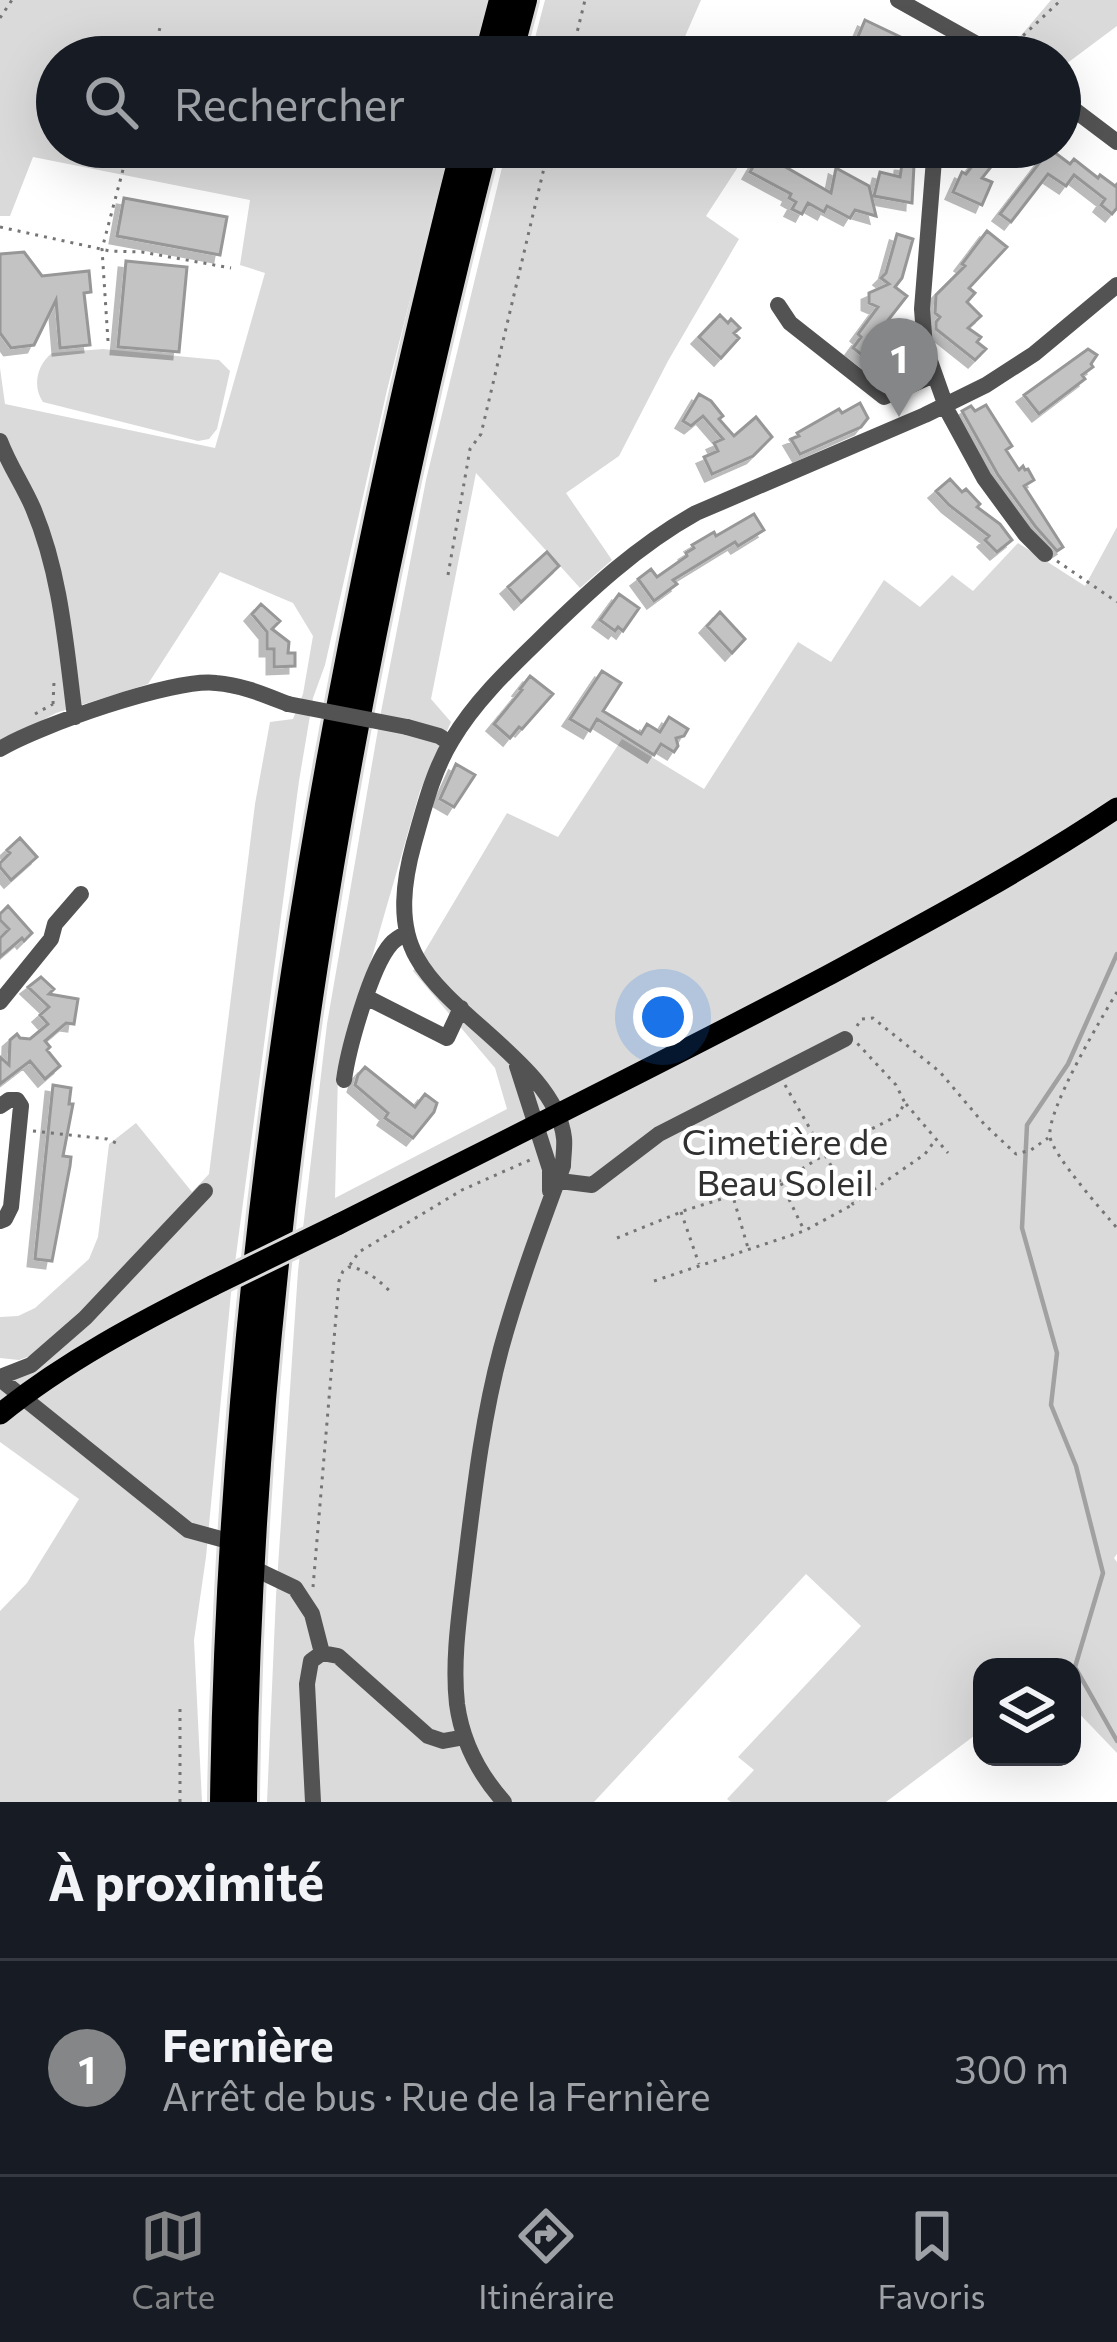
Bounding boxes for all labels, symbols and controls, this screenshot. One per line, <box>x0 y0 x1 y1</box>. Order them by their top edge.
search box <box>36 36 1081 168</box>
icon: search <box>78 69 144 135</box>
text: Rechercher <box>174 75 405 130</box>
pin: 1 <box>860 318 938 417</box>
your location <box>633 987 693 1047</box>
park label: Cimetière de Beau Soleil <box>682 1118 888 1203</box>
map controls <box>973 1658 1081 1766</box>
button: layers <box>973 1658 1081 1766</box>
text: À proximité <box>48 1849 324 1912</box>
text: Fernière <box>162 2016 334 2071</box>
text: 1 <box>78 2044 96 2092</box>
text: 300 m <box>954 2044 1069 2092</box>
text: Arrêt de bus · Rue de la Fernière <box>162 2071 711 2119</box>
tab: Carte <box>132 2203 215 2316</box>
tab: Itinéraire <box>478 2203 615 2316</box>
tab: Favoris <box>878 2203 985 2316</box>

